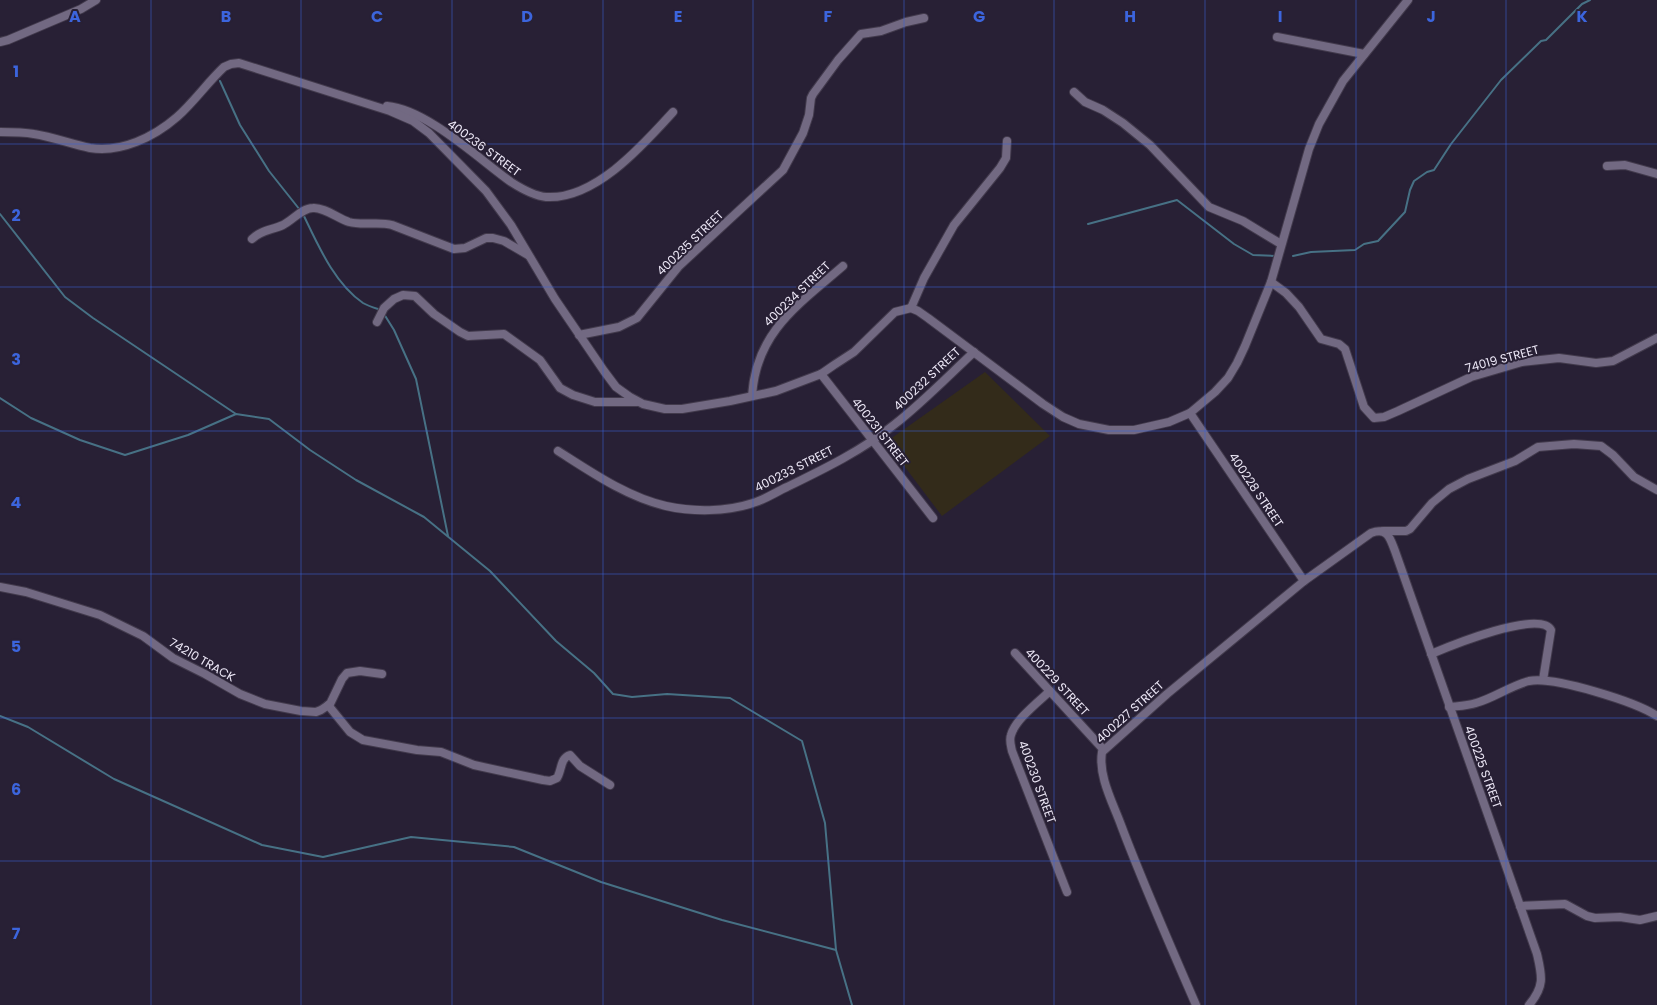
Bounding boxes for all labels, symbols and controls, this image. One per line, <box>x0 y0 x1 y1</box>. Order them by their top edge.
text: A <box>69 5 81 28</box>
text: B <box>221 5 231 28</box>
text: C <box>371 5 383 28</box>
text: D <box>521 5 533 28</box>
text: E <box>674 5 682 28</box>
text: F <box>824 5 833 28</box>
text: G <box>973 5 985 28</box>
text: H <box>1124 5 1136 28</box>
text: I <box>1278 5 1282 28</box>
text: J <box>1426 5 1436 28</box>
text: K <box>1576 5 1588 28</box>
text: 1 <box>13 60 19 83</box>
street label: 400236 STREET <box>444 115 525 180</box>
text: 2 <box>11 204 21 227</box>
street label: 400235 STREET <box>652 206 727 279</box>
street label: 400234 STREET <box>759 257 834 330</box>
street label: 74019 STREET <box>1463 340 1541 377</box>
street label: 400232 STREET <box>889 343 964 414</box>
text: 3 <box>11 348 21 371</box>
street label: 400231 STREET <box>848 394 913 470</box>
street label: 400233 STREET <box>751 441 837 496</box>
street label: 400228 STREET <box>1225 449 1288 531</box>
text: 4 <box>11 491 22 514</box>
street label: 74210 TRACK <box>166 634 239 685</box>
text: 5 <box>11 635 21 658</box>
street label: 400229 STREET <box>1022 644 1094 720</box>
street label: 400227 STREET <box>1092 676 1168 747</box>
street label: 400225 STREET <box>1461 723 1506 811</box>
street label: 400230 STREET <box>1015 738 1061 826</box>
text: 6 <box>11 778 21 801</box>
text: 7 <box>12 922 21 945</box>

